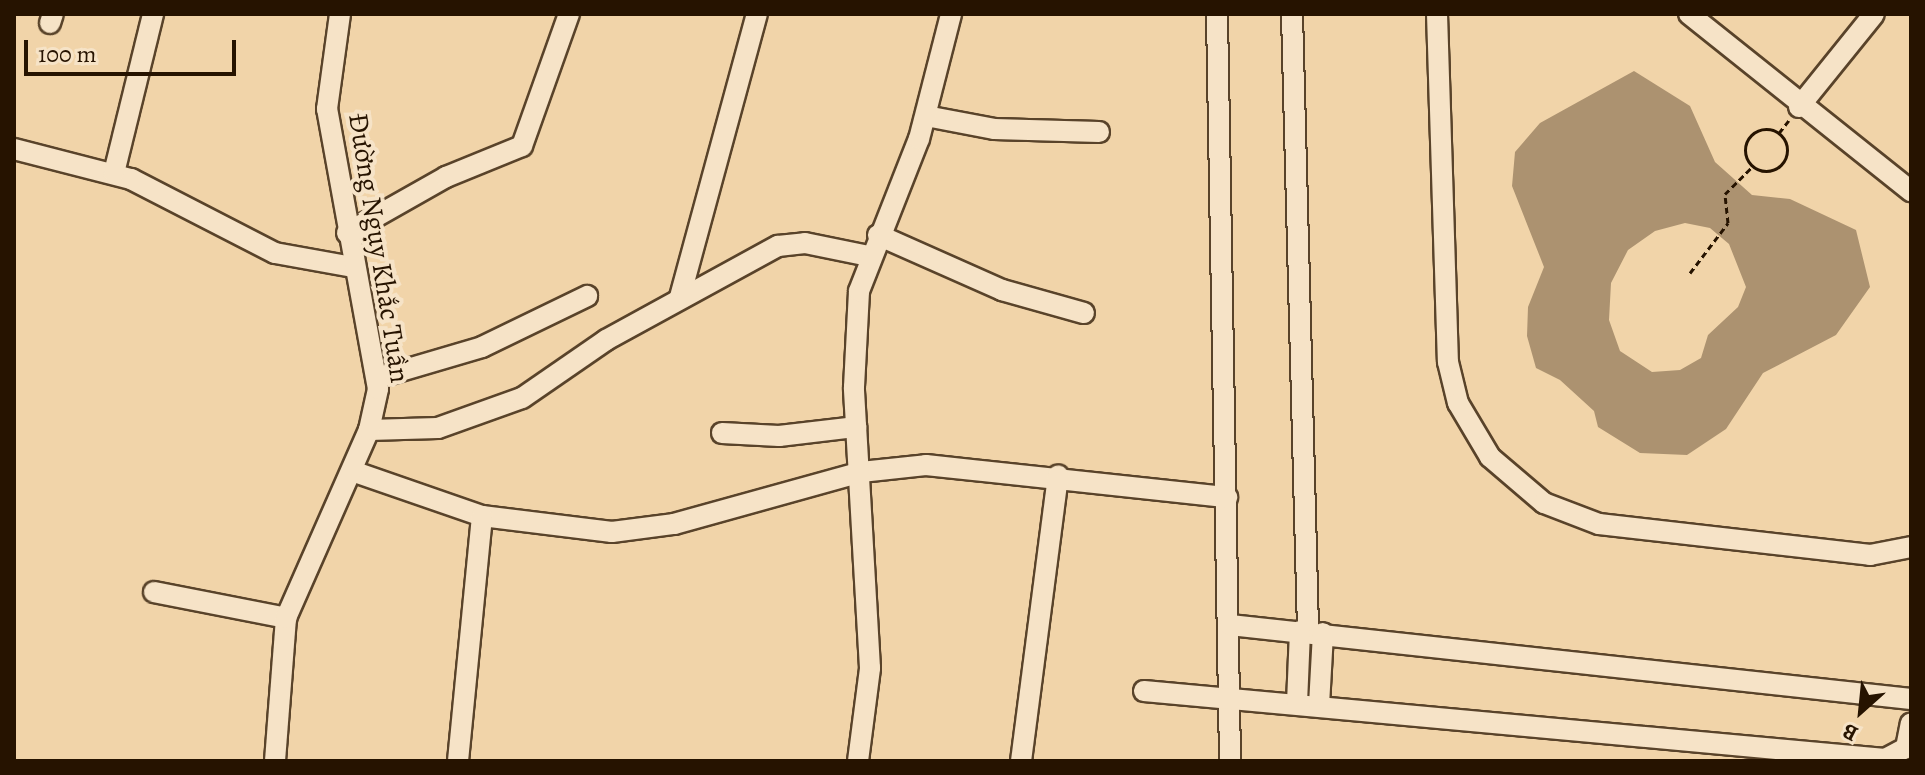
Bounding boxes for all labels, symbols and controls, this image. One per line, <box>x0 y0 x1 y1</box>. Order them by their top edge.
scale bar <box>28 24 240 74</box>
text: 100 m <box>38 38 97 70</box>
street label: Đường Ngụy Khắc Tuần <box>341 111 417 385</box>
north arrow <box>1821 671 1901 751</box>
text: B <box>1837 716 1863 749</box>

